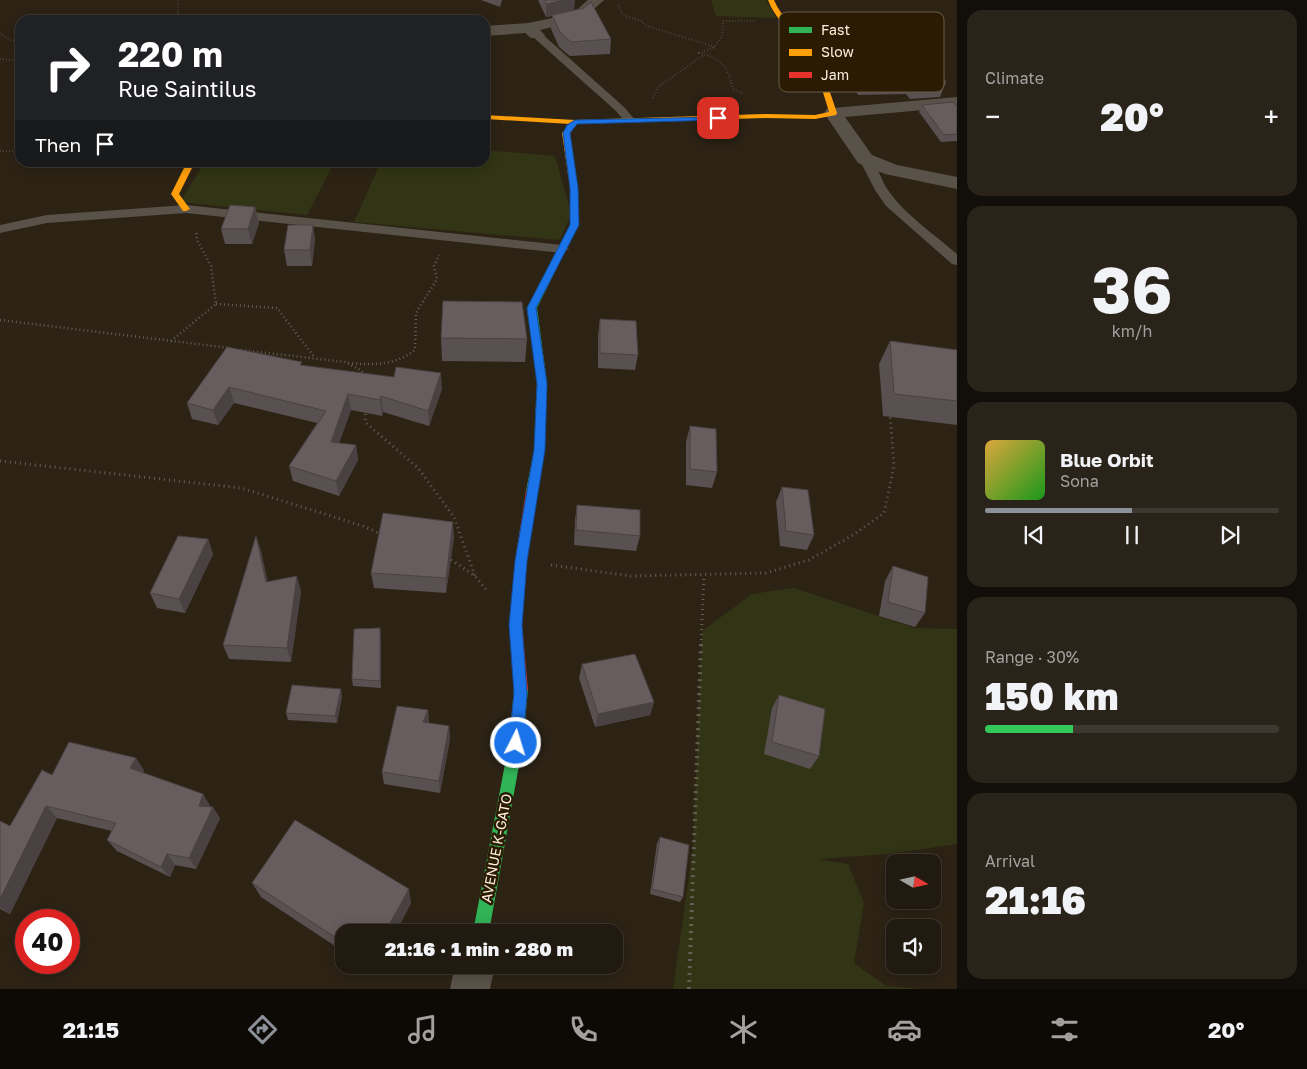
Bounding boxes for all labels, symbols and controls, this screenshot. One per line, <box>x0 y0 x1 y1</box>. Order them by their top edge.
legend <box>779 12 944 92</box>
text: Fast <box>821 21 850 38</box>
text: 220 m <box>118 33 223 75</box>
icon: right <box>35 35 100 100</box>
text: Slow <box>821 43 854 60</box>
text: Jam <box>821 66 849 83</box>
text: Climate <box>985 68 1044 88</box>
text: Rue Saintilus <box>118 75 257 102</box>
text: 20° <box>1100 94 1164 139</box>
pin <box>697 97 739 139</box>
text: − <box>985 100 1000 133</box>
text: + <box>1264 100 1279 133</box>
icon: arrive <box>704 104 732 132</box>
icon: arrive <box>91 130 119 158</box>
text: Then <box>35 133 81 156</box>
text: 36 <box>1092 249 1172 327</box>
text: km/h <box>1112 321 1152 341</box>
text: Blue Orbit <box>1060 448 1154 471</box>
text: Sona <box>1060 471 1099 491</box>
icon: previous <box>1020 521 1048 549</box>
icon: pause <box>1118 521 1146 549</box>
icon: next <box>1216 521 1244 549</box>
text: Range · 30% <box>985 647 1079 667</box>
text: 150 km <box>985 673 1119 718</box>
position arrow <box>489 716 541 768</box>
street label: AVENUE K-GATO <box>477 792 515 904</box>
text: Arrival <box>985 851 1035 871</box>
north arrow <box>886 854 941 909</box>
map controls <box>886 854 941 974</box>
text: 21:16 <box>985 877 1086 922</box>
speed limit sign: 40 <box>15 909 80 974</box>
button: sound <box>886 919 941 974</box>
text: 21:16 · 1 min · 280 m <box>385 937 573 960</box>
icon: directions <box>245 1012 280 1047</box>
icon: music <box>405 1012 440 1047</box>
icon: phone <box>566 1012 601 1047</box>
icon: climate <box>726 1012 761 1047</box>
icon: car <box>887 1012 922 1047</box>
icon: filters <box>1047 1012 1082 1047</box>
text: 21:15 <box>63 1016 119 1043</box>
text: 20° <box>1208 1016 1244 1043</box>

